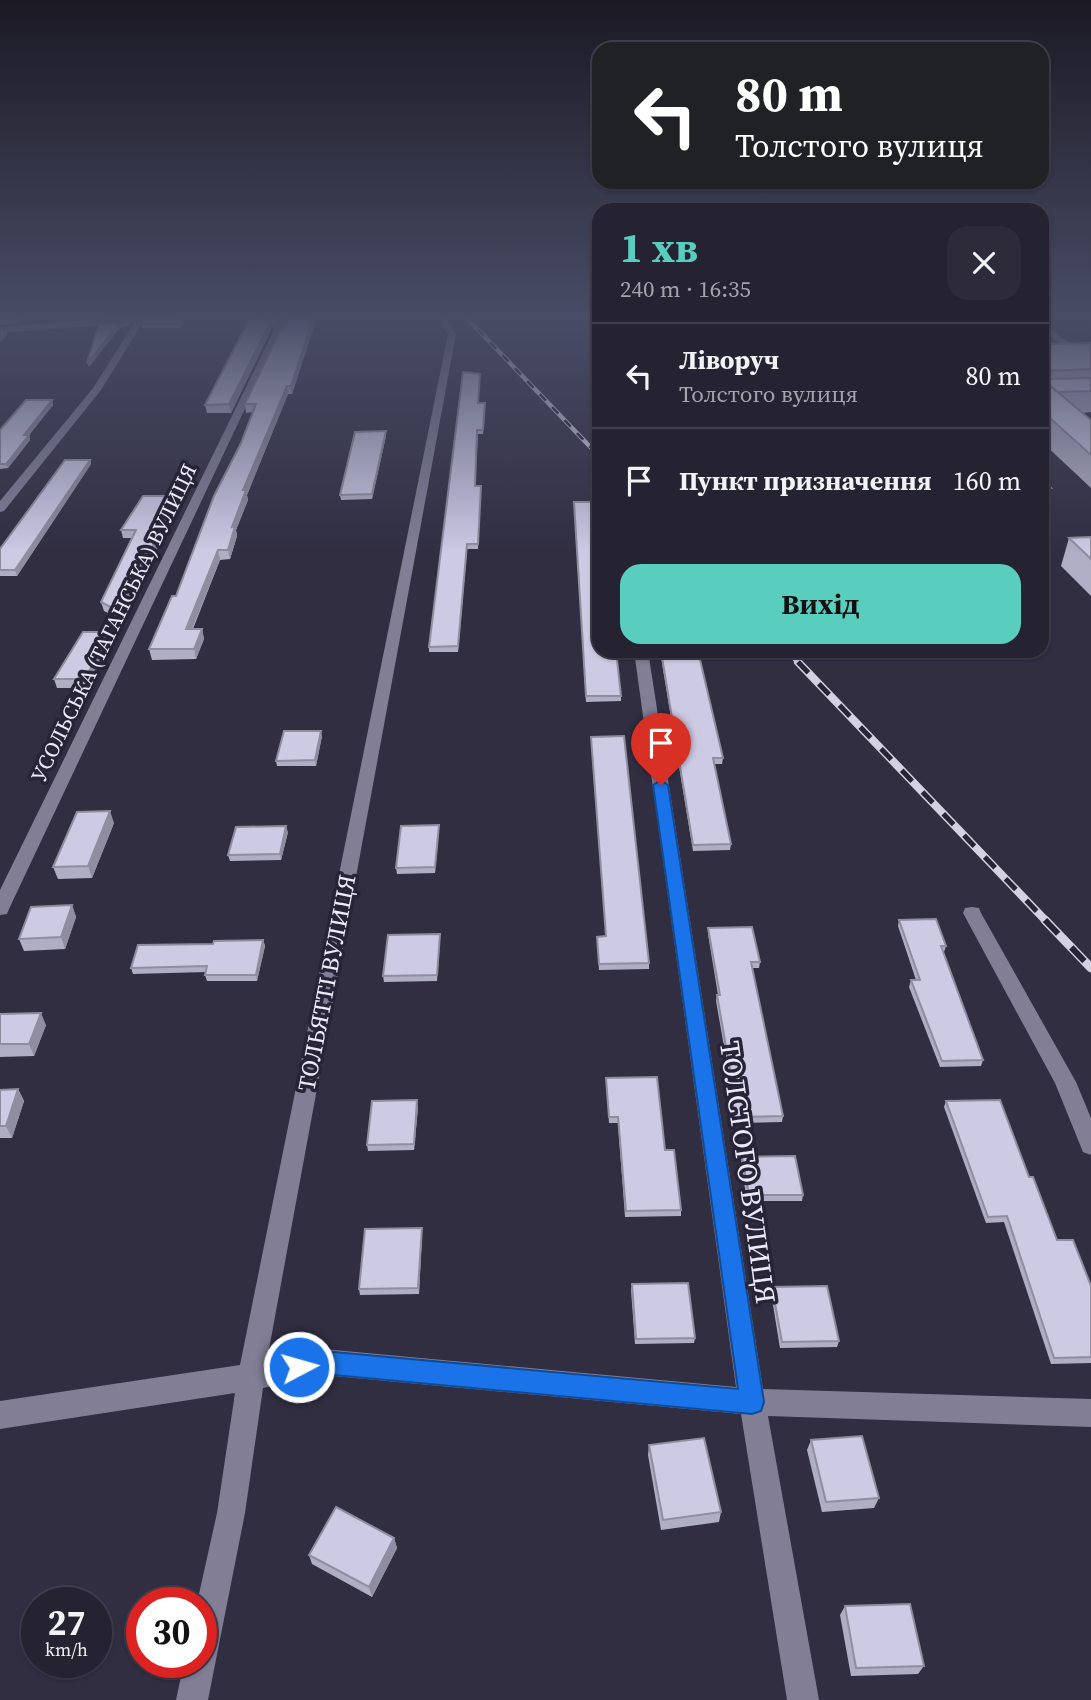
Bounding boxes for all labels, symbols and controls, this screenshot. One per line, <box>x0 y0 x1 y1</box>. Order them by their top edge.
text: 80 m <box>735 60 843 127</box>
icon: left <box>620 70 711 161</box>
text: Толстого вулиця <box>735 124 984 168</box>
text: 1 хв <box>620 218 698 276</box>
button: close <box>947 226 1021 300</box>
text: 240 m · 16:35 <box>620 273 751 305</box>
text: Ліворуч <box>679 342 779 378</box>
icon: left <box>620 357 658 395</box>
text: 80 m <box>966 358 1021 394</box>
text: Толстого вулиця <box>679 378 858 410</box>
street label: УСОЛЬСЬКА (ТАГАНСЬКА) ВУЛИЦЯ <box>24 459 203 786</box>
icon: arrive <box>620 462 658 500</box>
text: Пункт призначення <box>679 463 932 499</box>
text: 160 m <box>953 463 1021 499</box>
button: Вихід <box>620 564 1021 644</box>
pin <box>631 713 691 785</box>
icon: arrive <box>642 724 680 762</box>
street label: ТОЛЬЯТТІ ВУЛИЦЯ <box>289 872 364 1094</box>
street label: ТОЛСТОГО ВУЛИЦЯ <box>711 1038 785 1306</box>
position arrow <box>262 1330 336 1404</box>
speed limit sign: 30 <box>126 1587 217 1678</box>
text: 27 <box>48 1599 85 1647</box>
text: km/h <box>45 1637 88 1662</box>

